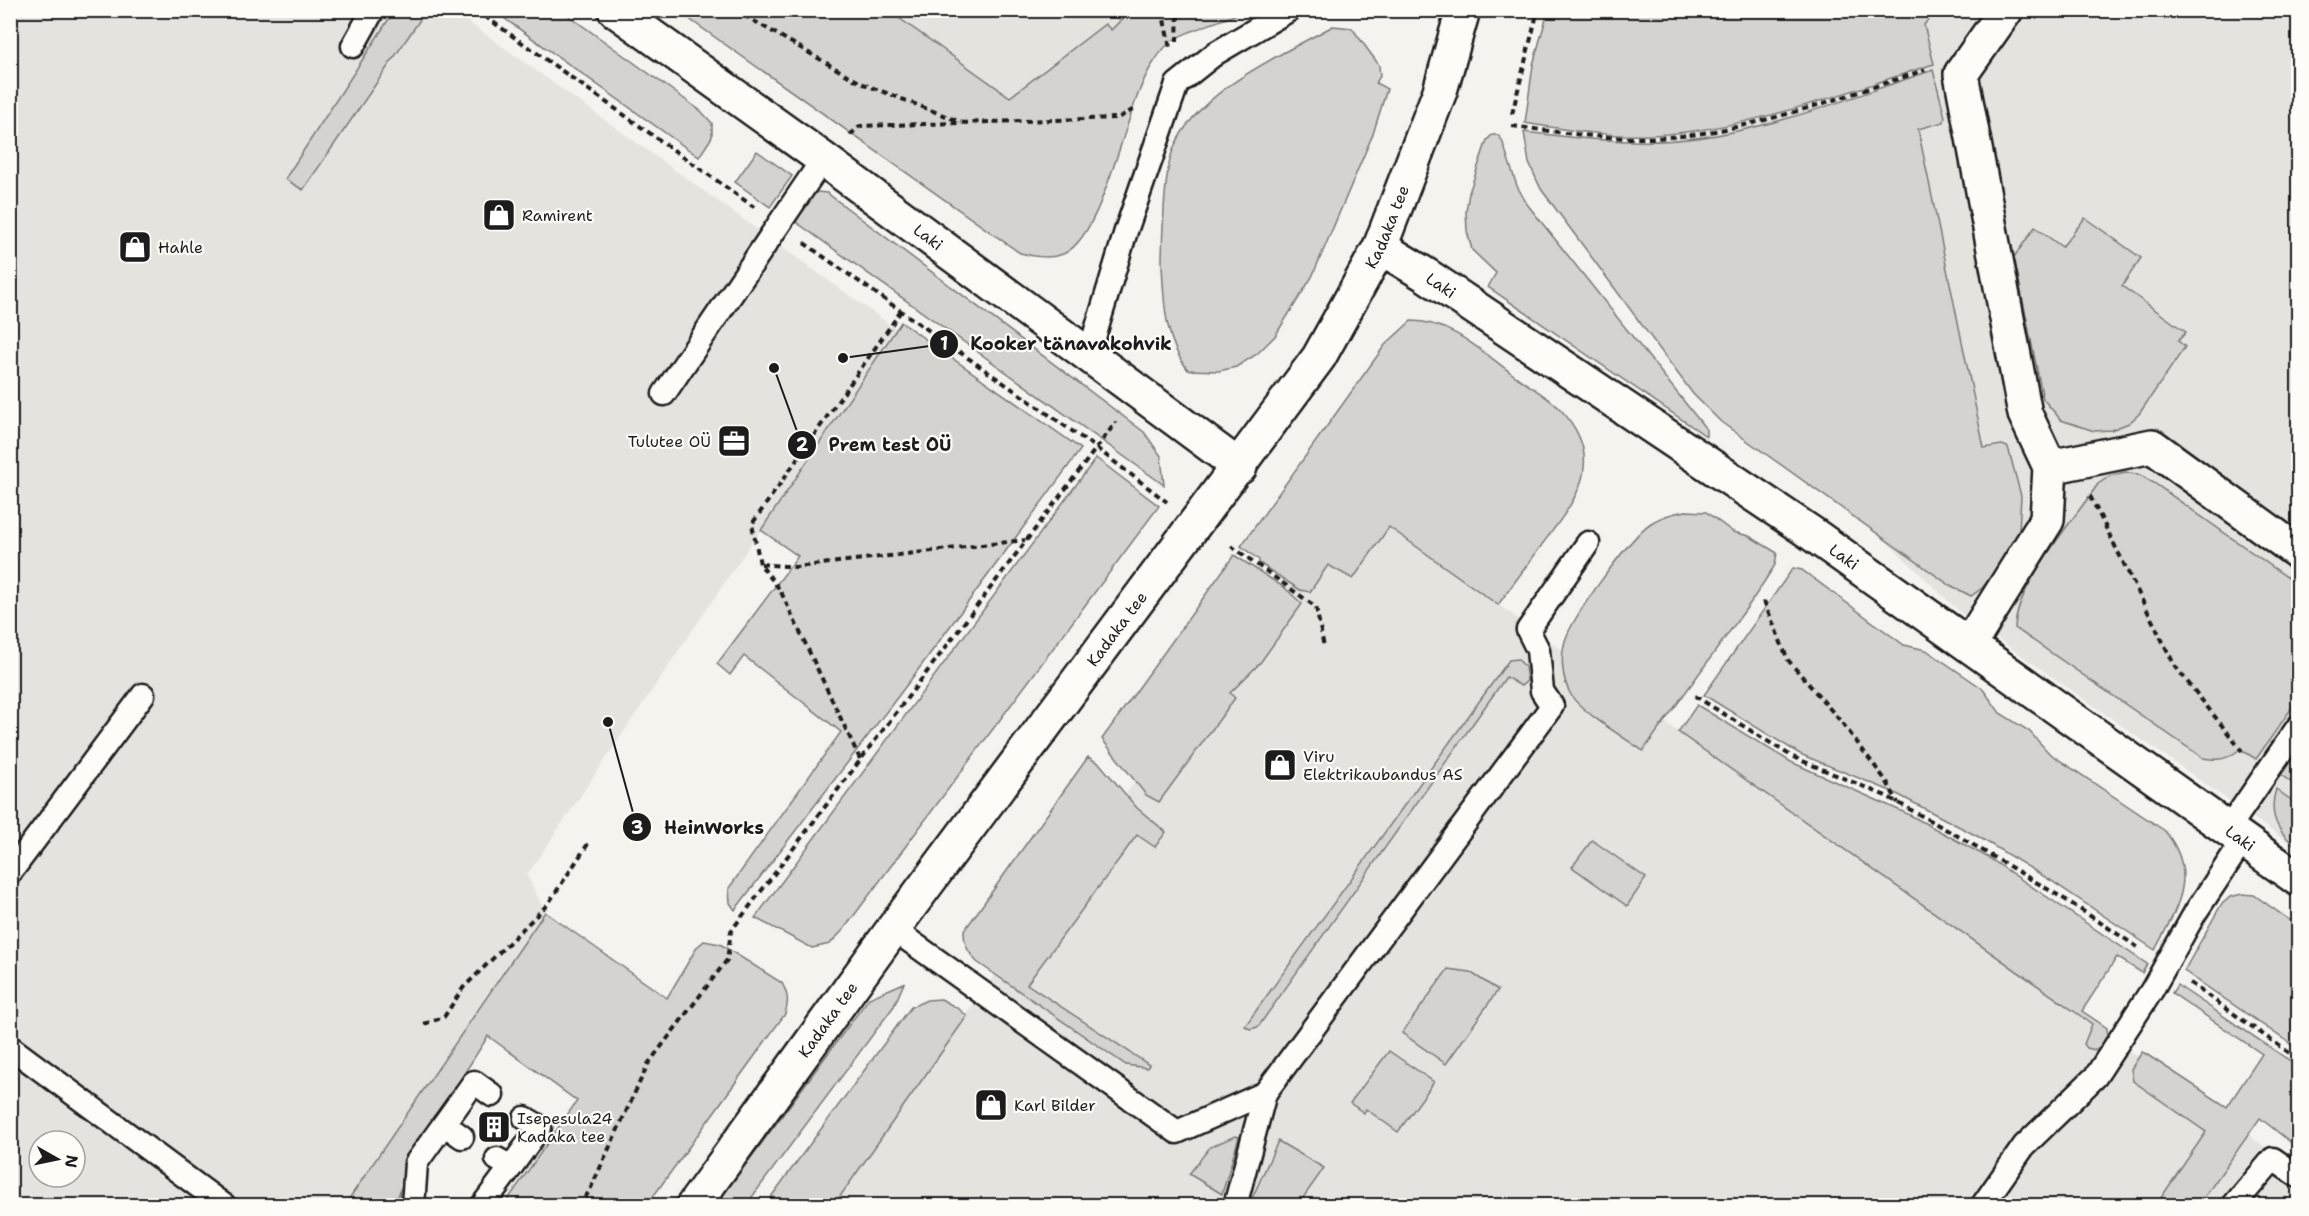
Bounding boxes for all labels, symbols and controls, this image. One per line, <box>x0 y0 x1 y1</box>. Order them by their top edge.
street label: Kadaka tee <box>1360 182 1413 272</box>
shop icon: Ramirent <box>481 197 517 233</box>
place label: Ramirent <box>522 205 593 226</box>
street label: Laki <box>909 219 948 255</box>
shop icon: Hahle <box>117 229 153 265</box>
place label: Hahle <box>158 237 203 258</box>
street label: Laki <box>1422 268 1460 303</box>
callout: Kooker tänavakohvik <box>929 326 1184 362</box>
text: 1 <box>940 332 948 356</box>
text: Kooker tänavakohvik <box>970 332 1172 356</box>
office icon: Tulutee OÜ <box>716 423 752 459</box>
callout: Prem test OÜ <box>787 427 964 463</box>
place label: Tulutee OÜ <box>628 431 711 452</box>
text: 2 <box>796 433 809 457</box>
text: Prem test OÜ <box>829 433 951 457</box>
street label: Laki <box>1825 539 1863 574</box>
street label: Kadaka tee <box>1082 587 1151 671</box>
place label: Viru Elektrikaubandus AS <box>1303 746 1463 785</box>
shop icon: Viru Elektrikaubandus AS <box>1262 747 1298 783</box>
callout: HeinWorks <box>622 809 776 845</box>
text: 3 <box>631 816 643 840</box>
text: HeinWorks <box>664 816 764 840</box>
street label: Laki <box>2221 820 2259 856</box>
street label: Kadaka tee <box>793 978 862 1062</box>
shop icon: Karl Bilder <box>973 1087 1009 1123</box>
place label: Karl Bilder <box>1014 1095 1096 1116</box>
place label: Isepesula24 Kadaka tee <box>517 1108 613 1147</box>
building icon: Isepesula24 Kadaka tee <box>476 1109 512 1145</box>
north arrow <box>27 1129 87 1189</box>
text: N <box>60 1153 83 1169</box>

